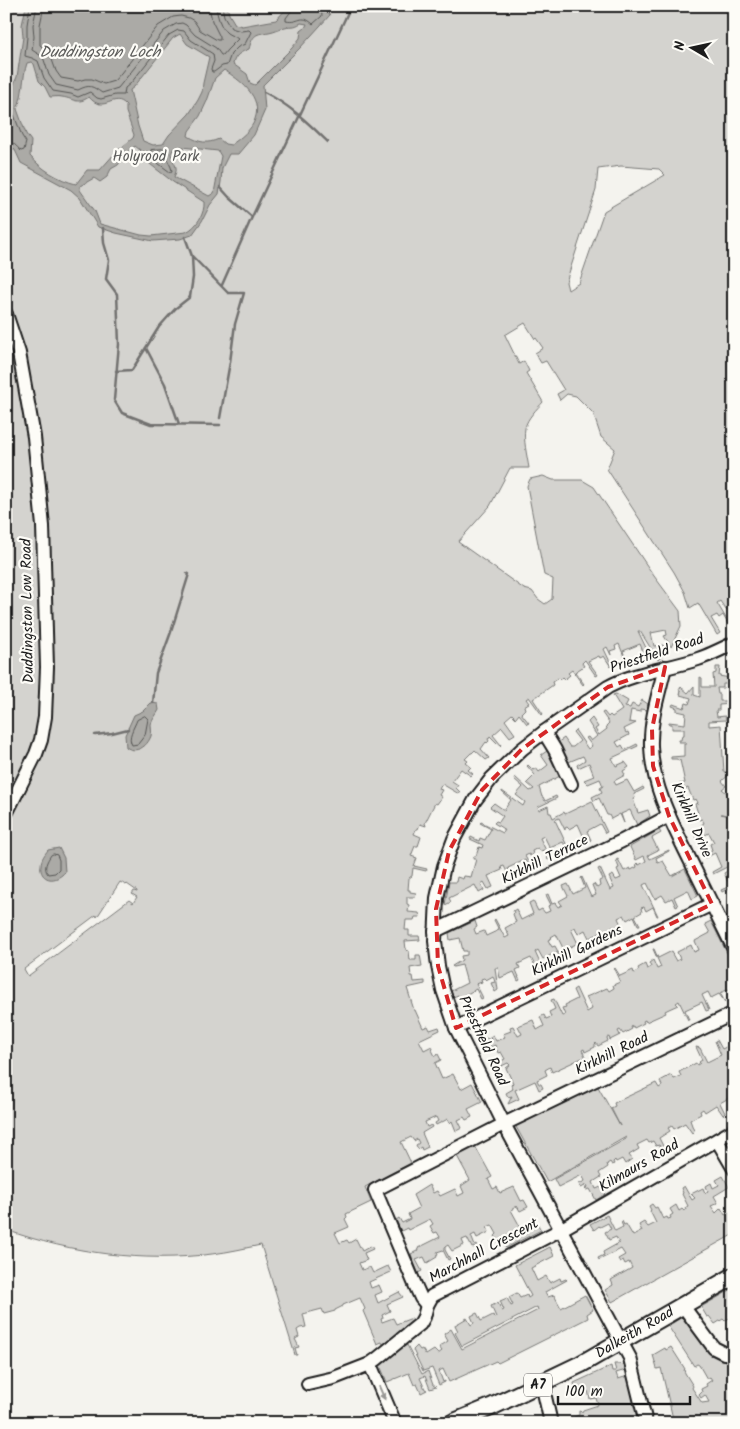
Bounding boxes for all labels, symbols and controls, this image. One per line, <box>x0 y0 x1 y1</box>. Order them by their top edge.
north arrow <box>668 22 718 72</box>
water label: Duddingston Loch <box>40 40 162 65</box>
text: N <box>669 40 692 52</box>
park label: Holyrood Park <box>113 145 200 169</box>
street label: Duddingston Low Road <box>15 538 41 684</box>
street label: Priestfield Road <box>607 627 708 680</box>
street label: Kirkhill Drive <box>664 778 718 862</box>
street label: Kirkhill Terrace <box>497 828 593 892</box>
street label: Kirkhill Gardens <box>527 918 627 984</box>
street label: Priestfield Road <box>452 992 515 1091</box>
street label: Kirkhill Road <box>571 1026 653 1082</box>
street label: Kilmaurs Road <box>594 1133 684 1199</box>
street label: Marchhall Crescent <box>425 1212 543 1290</box>
street label: Dalkeith Road <box>591 1300 679 1365</box>
road number: A7 <box>524 1374 552 1396</box>
scale bar <box>558 1374 690 1406</box>
text: 100 m <box>565 1380 603 1404</box>
one-way arrow <box>379 1386 387 1400</box>

